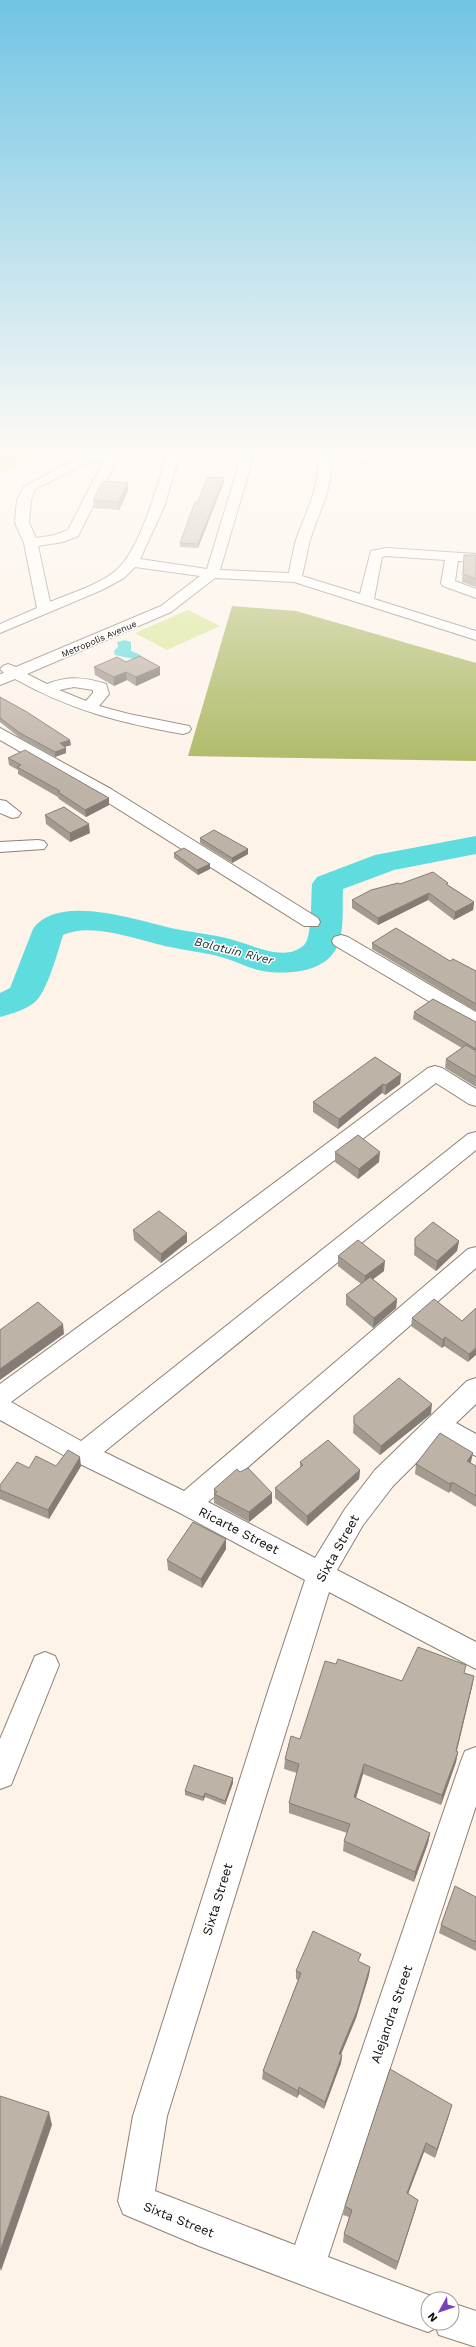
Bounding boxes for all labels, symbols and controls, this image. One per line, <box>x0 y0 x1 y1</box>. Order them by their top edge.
street label: Metropolis Avenue <box>60 619 138 659</box>
water label: Balatuin River <box>193 934 276 968</box>
street label: Ricarte Street <box>196 1504 282 1557</box>
street label: Sixta Street <box>313 1511 362 1585</box>
street label: Sixta Street <box>199 1861 236 1937</box>
street label: Alejandra Street <box>368 1963 415 2065</box>
street label: Sixta Street <box>141 2199 217 2241</box>
north arrow <box>420 2291 460 2331</box>
text: N <box>425 2310 440 2324</box>

